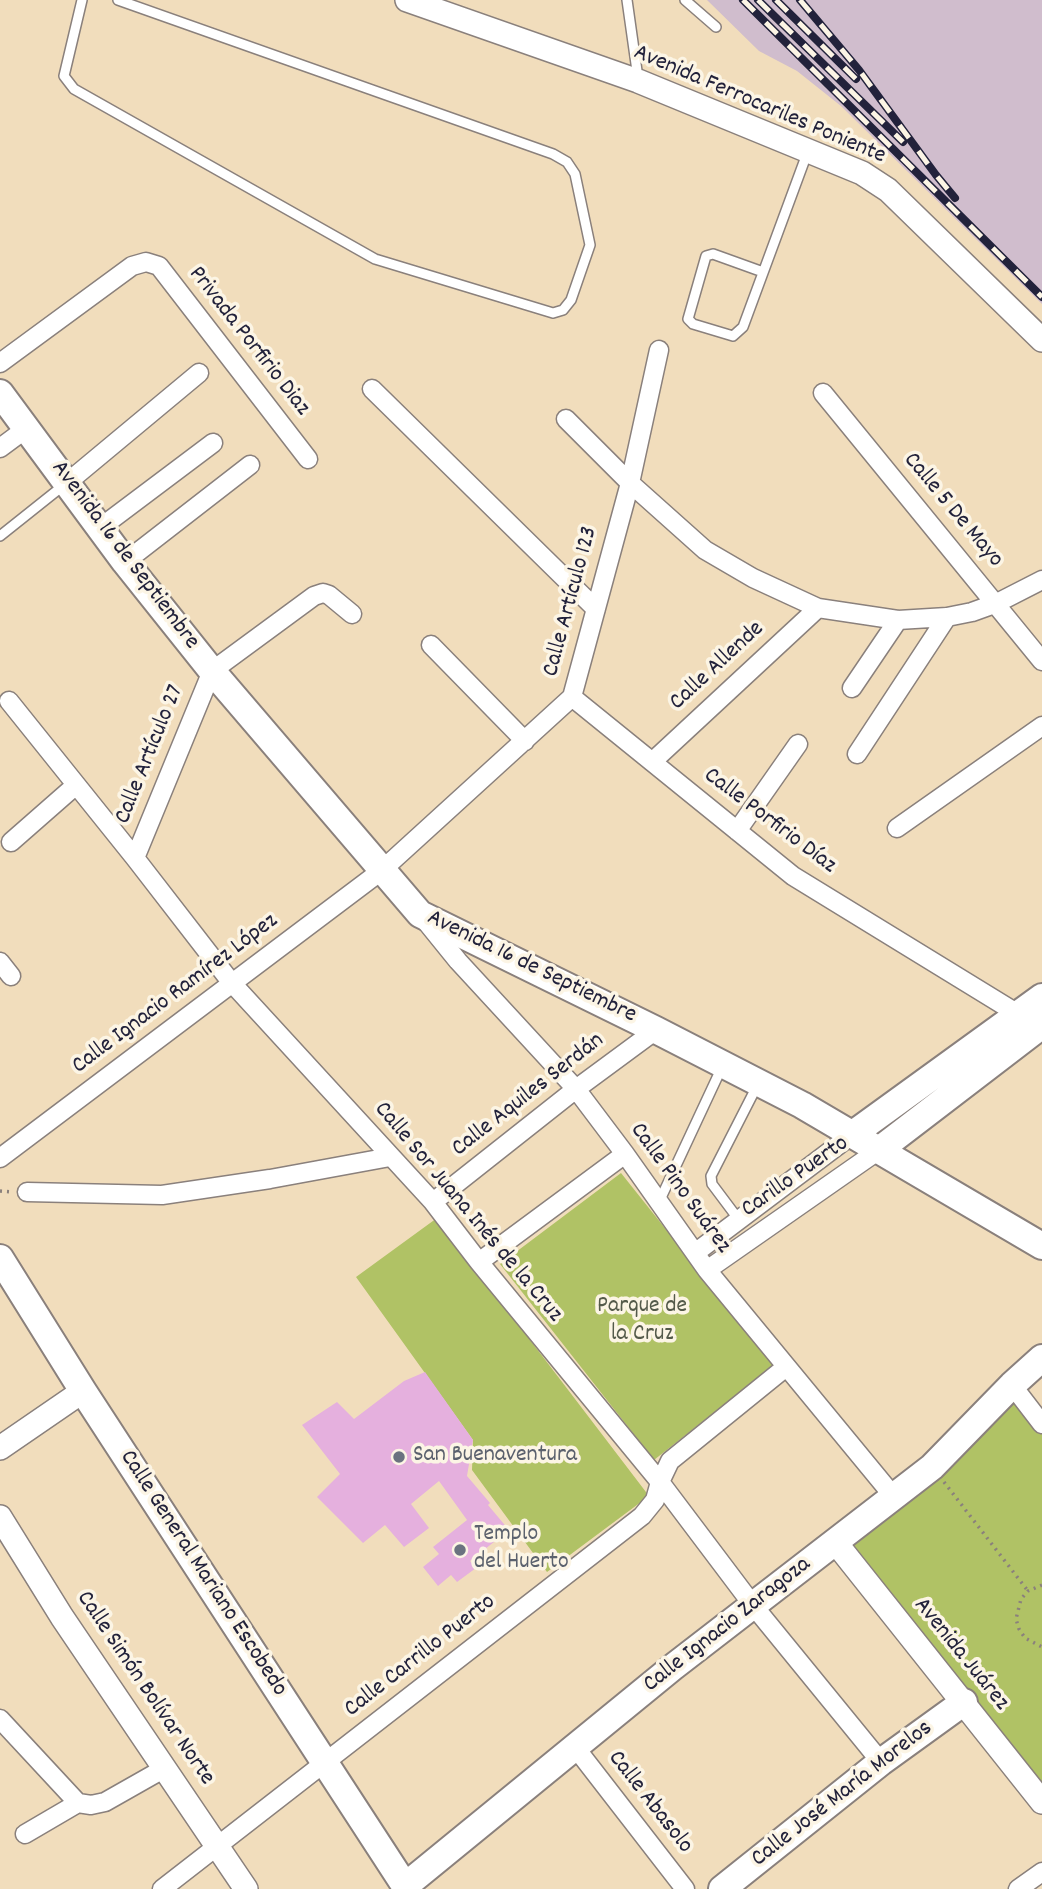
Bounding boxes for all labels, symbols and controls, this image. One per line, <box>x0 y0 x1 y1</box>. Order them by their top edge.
street label: Avenida Ferrocariles Poniente <box>629 40 889 172</box>
street label: Privada Porfirio Diaz <box>181 262 315 422</box>
street label: Calle 5 De Mayo <box>896 448 1008 574</box>
street label: Avenida 16 de Septiembre <box>43 456 205 656</box>
street label: Calle Artículo 123 <box>538 524 606 680</box>
street label: Calle Allende <box>665 616 771 718</box>
street label: Calle Artículo 27 <box>110 681 192 829</box>
street label: Calle Porfirio Díaz <box>697 763 841 881</box>
street label: Avenida 16 de Septiembre <box>422 905 640 1031</box>
street label: Calle Ignacio Ramírez López <box>67 908 285 1082</box>
street label: Calle Aquiles Serdán <box>447 1028 611 1164</box>
street label: Calle Sor Juana Inés de la Cruz <box>366 1097 568 1329</box>
street label: Calle Pino Suárez <box>622 1118 736 1260</box>
street label: Carillo Puerto <box>737 1131 855 1225</box>
park label: Parque de la Cruz <box>597 1294 687 1350</box>
place label: San Buenaventura <box>413 1443 577 1471</box>
street label: Calle General Mariano Escobedo <box>112 1446 292 1702</box>
marker: San Buenaventura <box>391 1449 407 1465</box>
place label: Templo del Huerto <box>474 1522 569 1578</box>
marker: Templo del Huerto <box>452 1542 468 1558</box>
street label: Calle Ignacio Zaragoza <box>638 1552 818 1700</box>
street label: Calle Simón Bolívar Norte <box>68 1586 220 1792</box>
street label: Calle Carrillo Puerto <box>340 1589 502 1725</box>
street label: Avenida Juárez <box>906 1593 1014 1717</box>
street label: Calle José María Morelos <box>747 1715 939 1875</box>
street label: Calle Abasolo <box>600 1746 698 1860</box>

